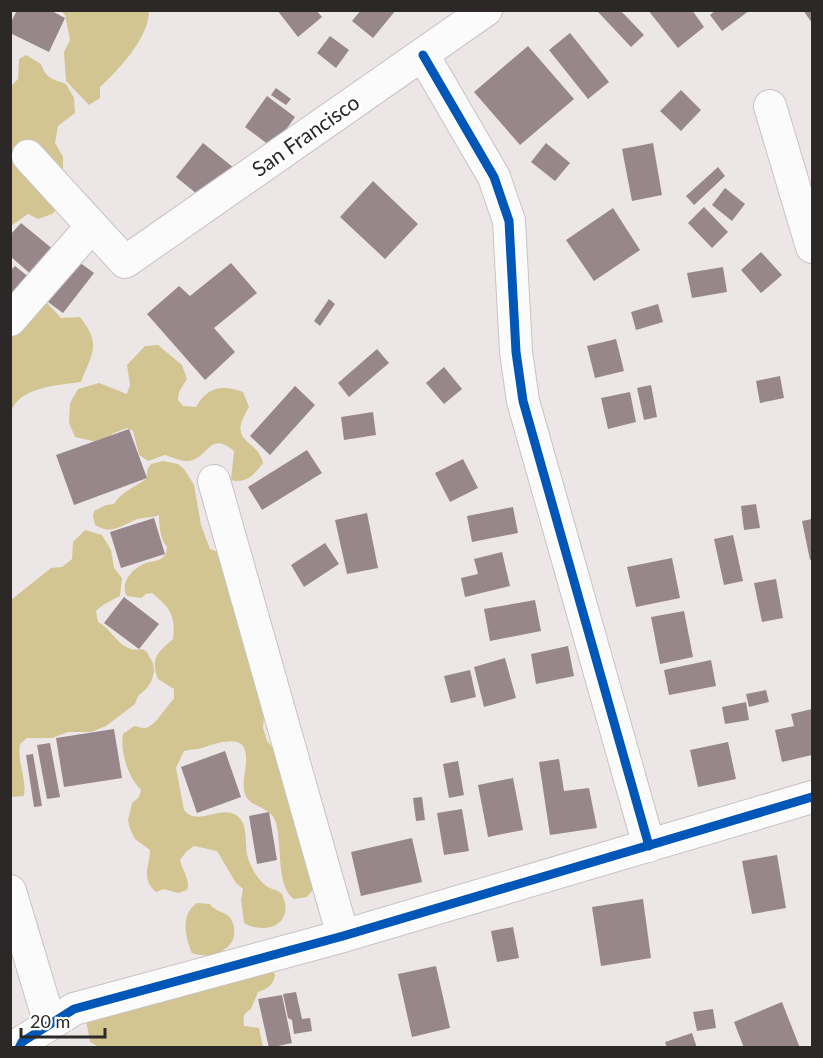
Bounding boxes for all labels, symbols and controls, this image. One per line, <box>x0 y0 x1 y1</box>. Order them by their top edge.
street label: San Francisco <box>247 89 364 181</box>
scale bar <box>21 1001 105 1039</box>
text: 20 m <box>30 1010 70 1032</box>

